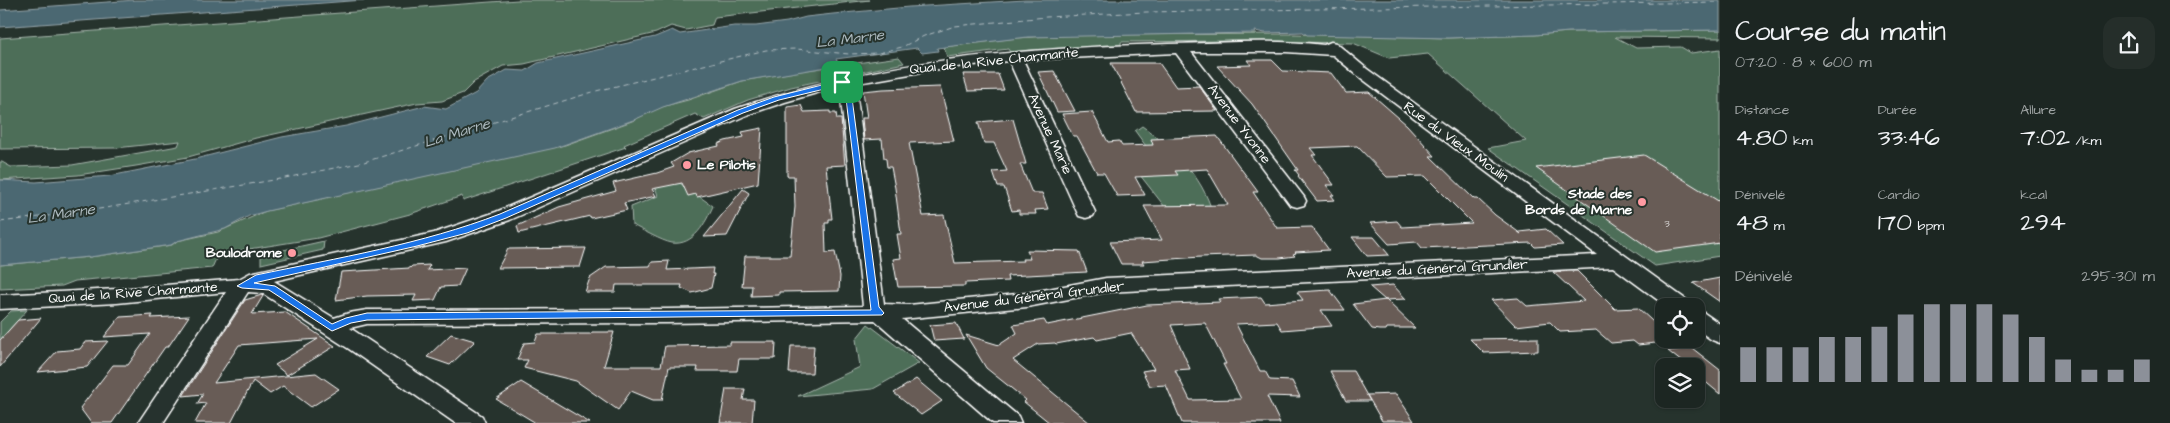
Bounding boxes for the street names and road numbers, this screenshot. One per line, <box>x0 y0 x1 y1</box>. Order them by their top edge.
street label: Quai de la Rive Charmante <box>909 42 1080 80</box>
street label: Avenue Yvonne <box>1202 80 1276 168</box>
street label: Avenue Marie <box>1023 90 1078 178</box>
street label: Rue du Vieux Moulin <box>1399 97 1513 187</box>
street label: Avenue du Général Grundler <box>1346 254 1529 284</box>
street label: Avenue du Général Grundler <box>943 276 1126 318</box>
street label: Quai de la Rive Charmante <box>48 277 219 309</box>

